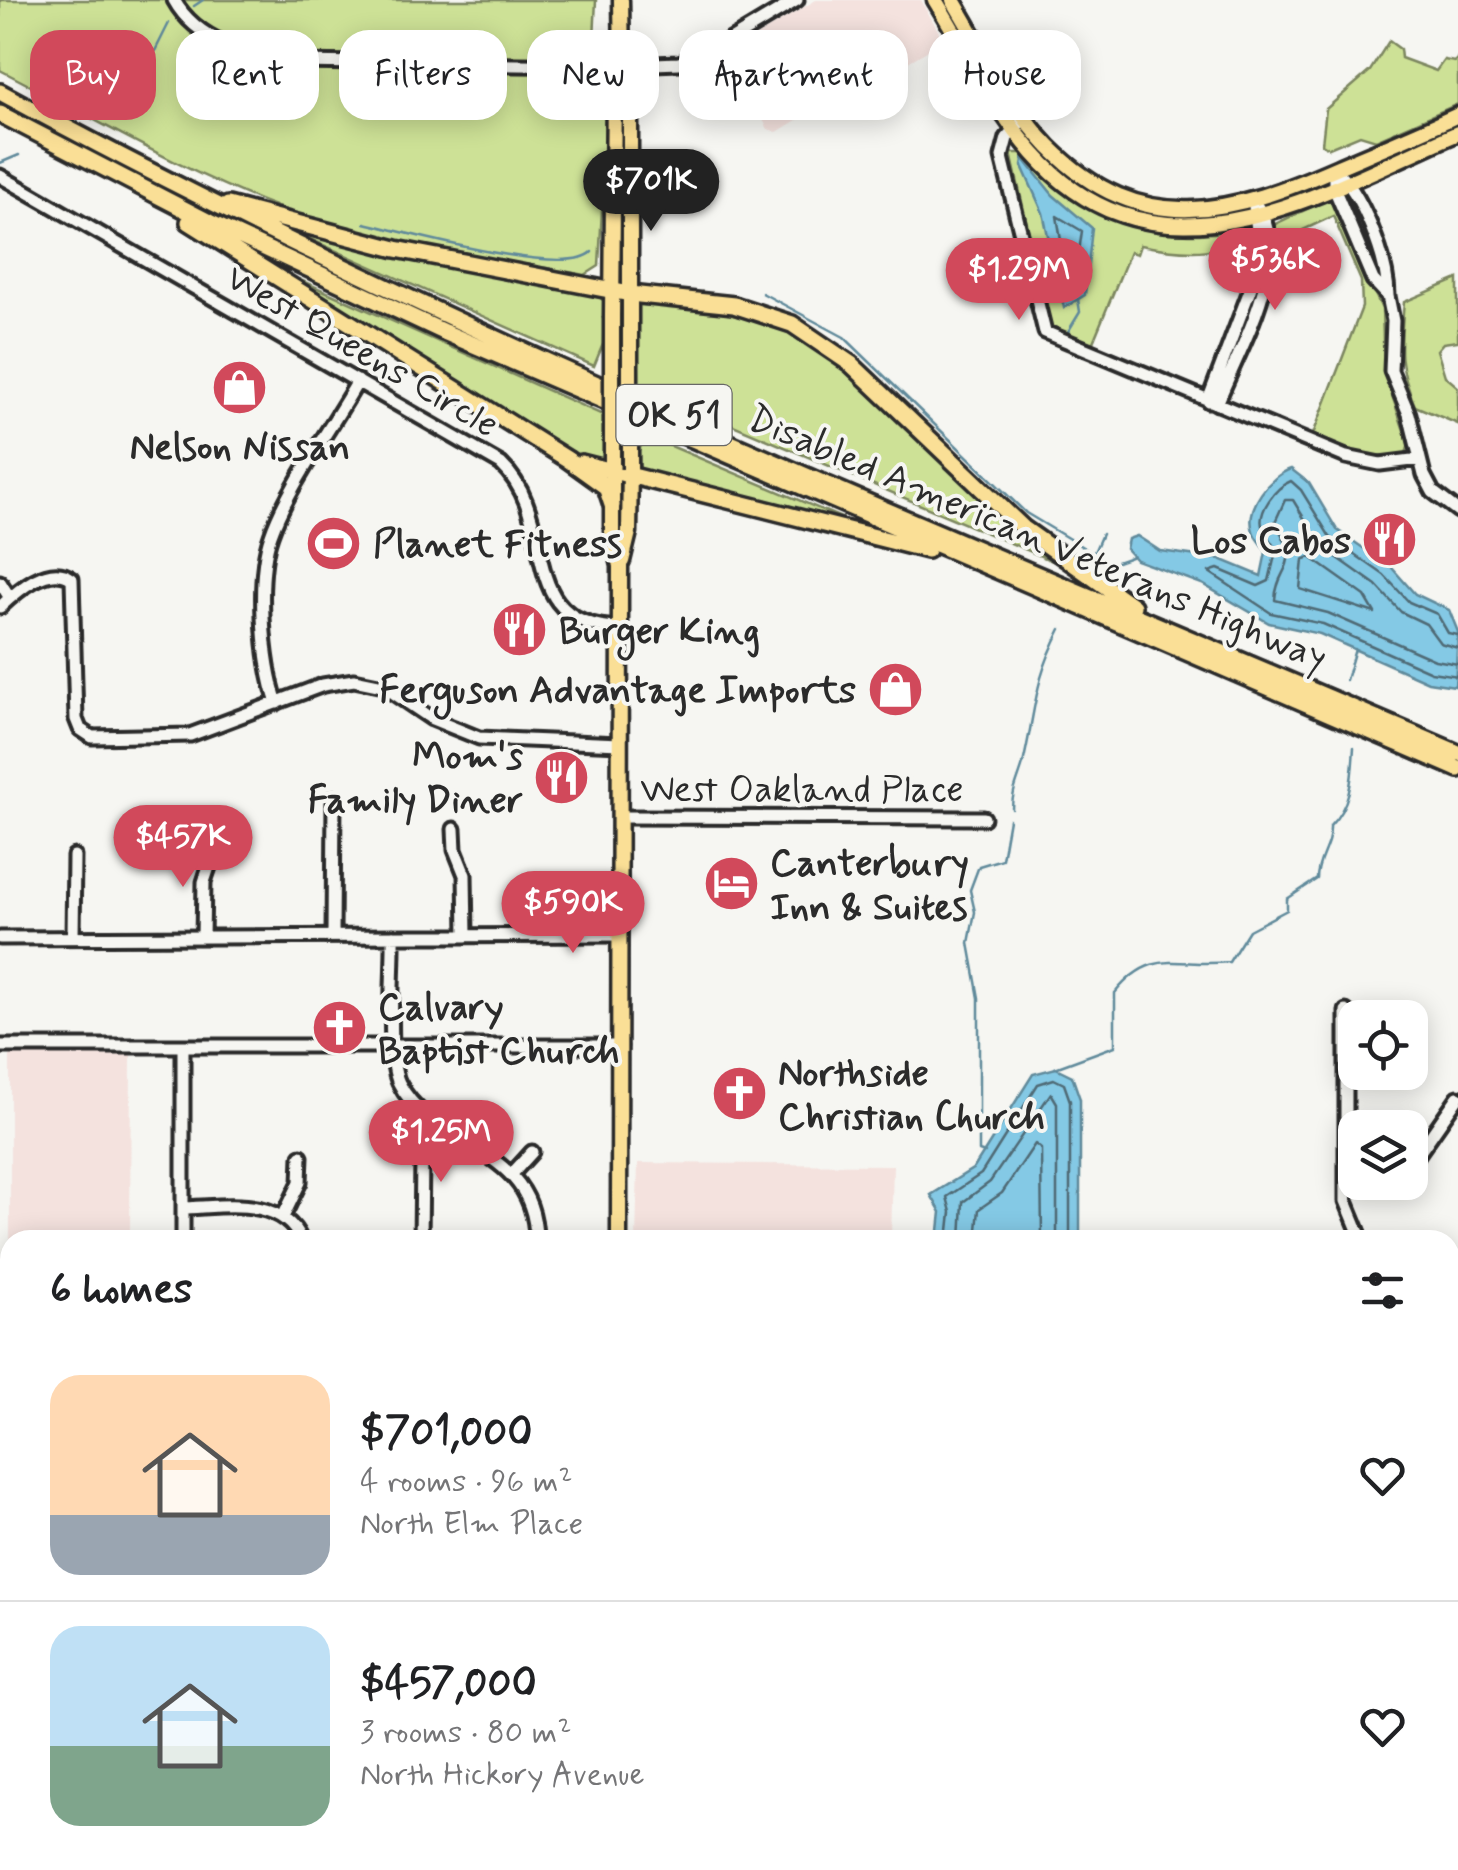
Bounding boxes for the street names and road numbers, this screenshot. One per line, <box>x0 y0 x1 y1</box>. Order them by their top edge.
street label: West Queens Circle <box>216 254 507 450</box>
road number: OK 51 <box>616 385 732 445</box>
street label: Disabled American Veterans Highway <box>740 395 1334 684</box>
street label: West Oakland Place <box>640 766 964 815</box>

